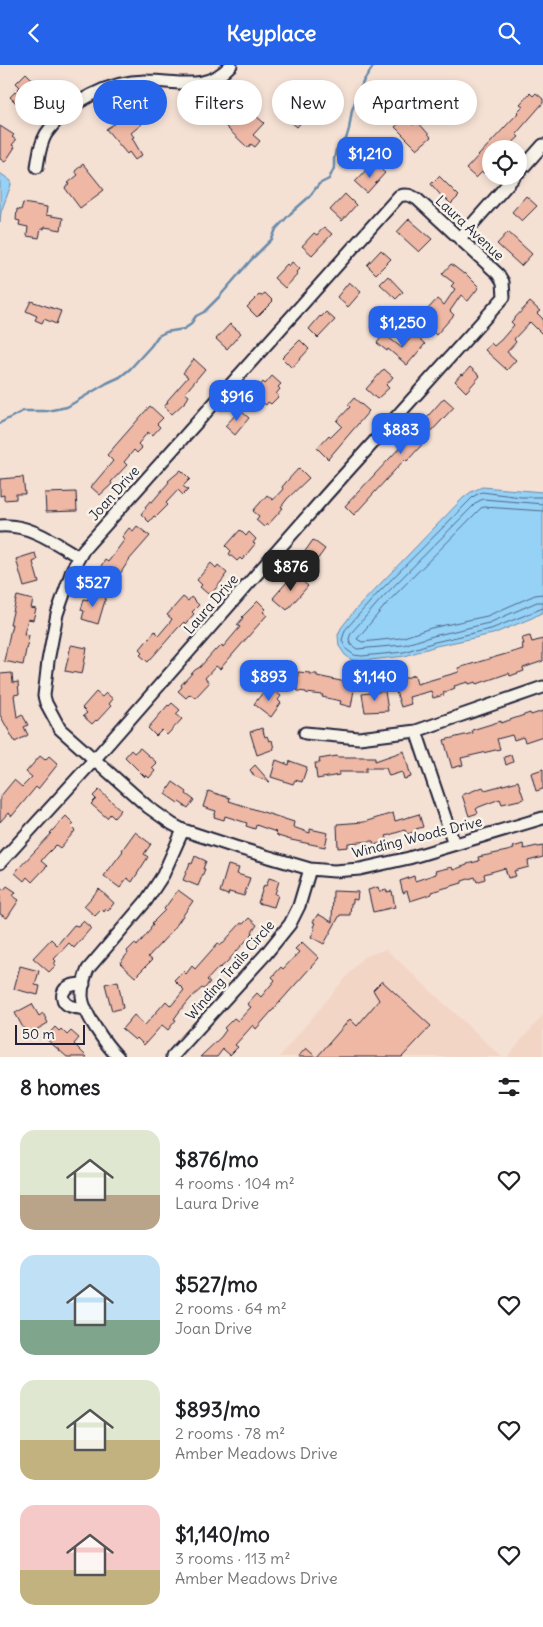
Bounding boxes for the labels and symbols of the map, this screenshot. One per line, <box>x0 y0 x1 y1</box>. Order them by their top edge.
pin: $1,210 <box>329 137 411 179</box>
street label: Laura Avenue <box>432 192 508 264</box>
pin: $1,250 <box>362 305 444 348</box>
pin: $916 <box>207 379 267 422</box>
pin: $883 <box>371 413 431 455</box>
street label: Joan Drive <box>85 462 143 524</box>
pin: $876 <box>261 549 321 592</box>
pin: $527 <box>63 565 123 608</box>
street label: Laura Drive <box>180 570 242 638</box>
pin: $893 <box>239 659 299 702</box>
pin: $1,140 <box>334 659 416 702</box>
street label: Winding Woods Drive <box>350 812 484 862</box>
street label: Winding Trails Circle <box>182 916 278 1024</box>
scale bar <box>15 1022 85 1045</box>

